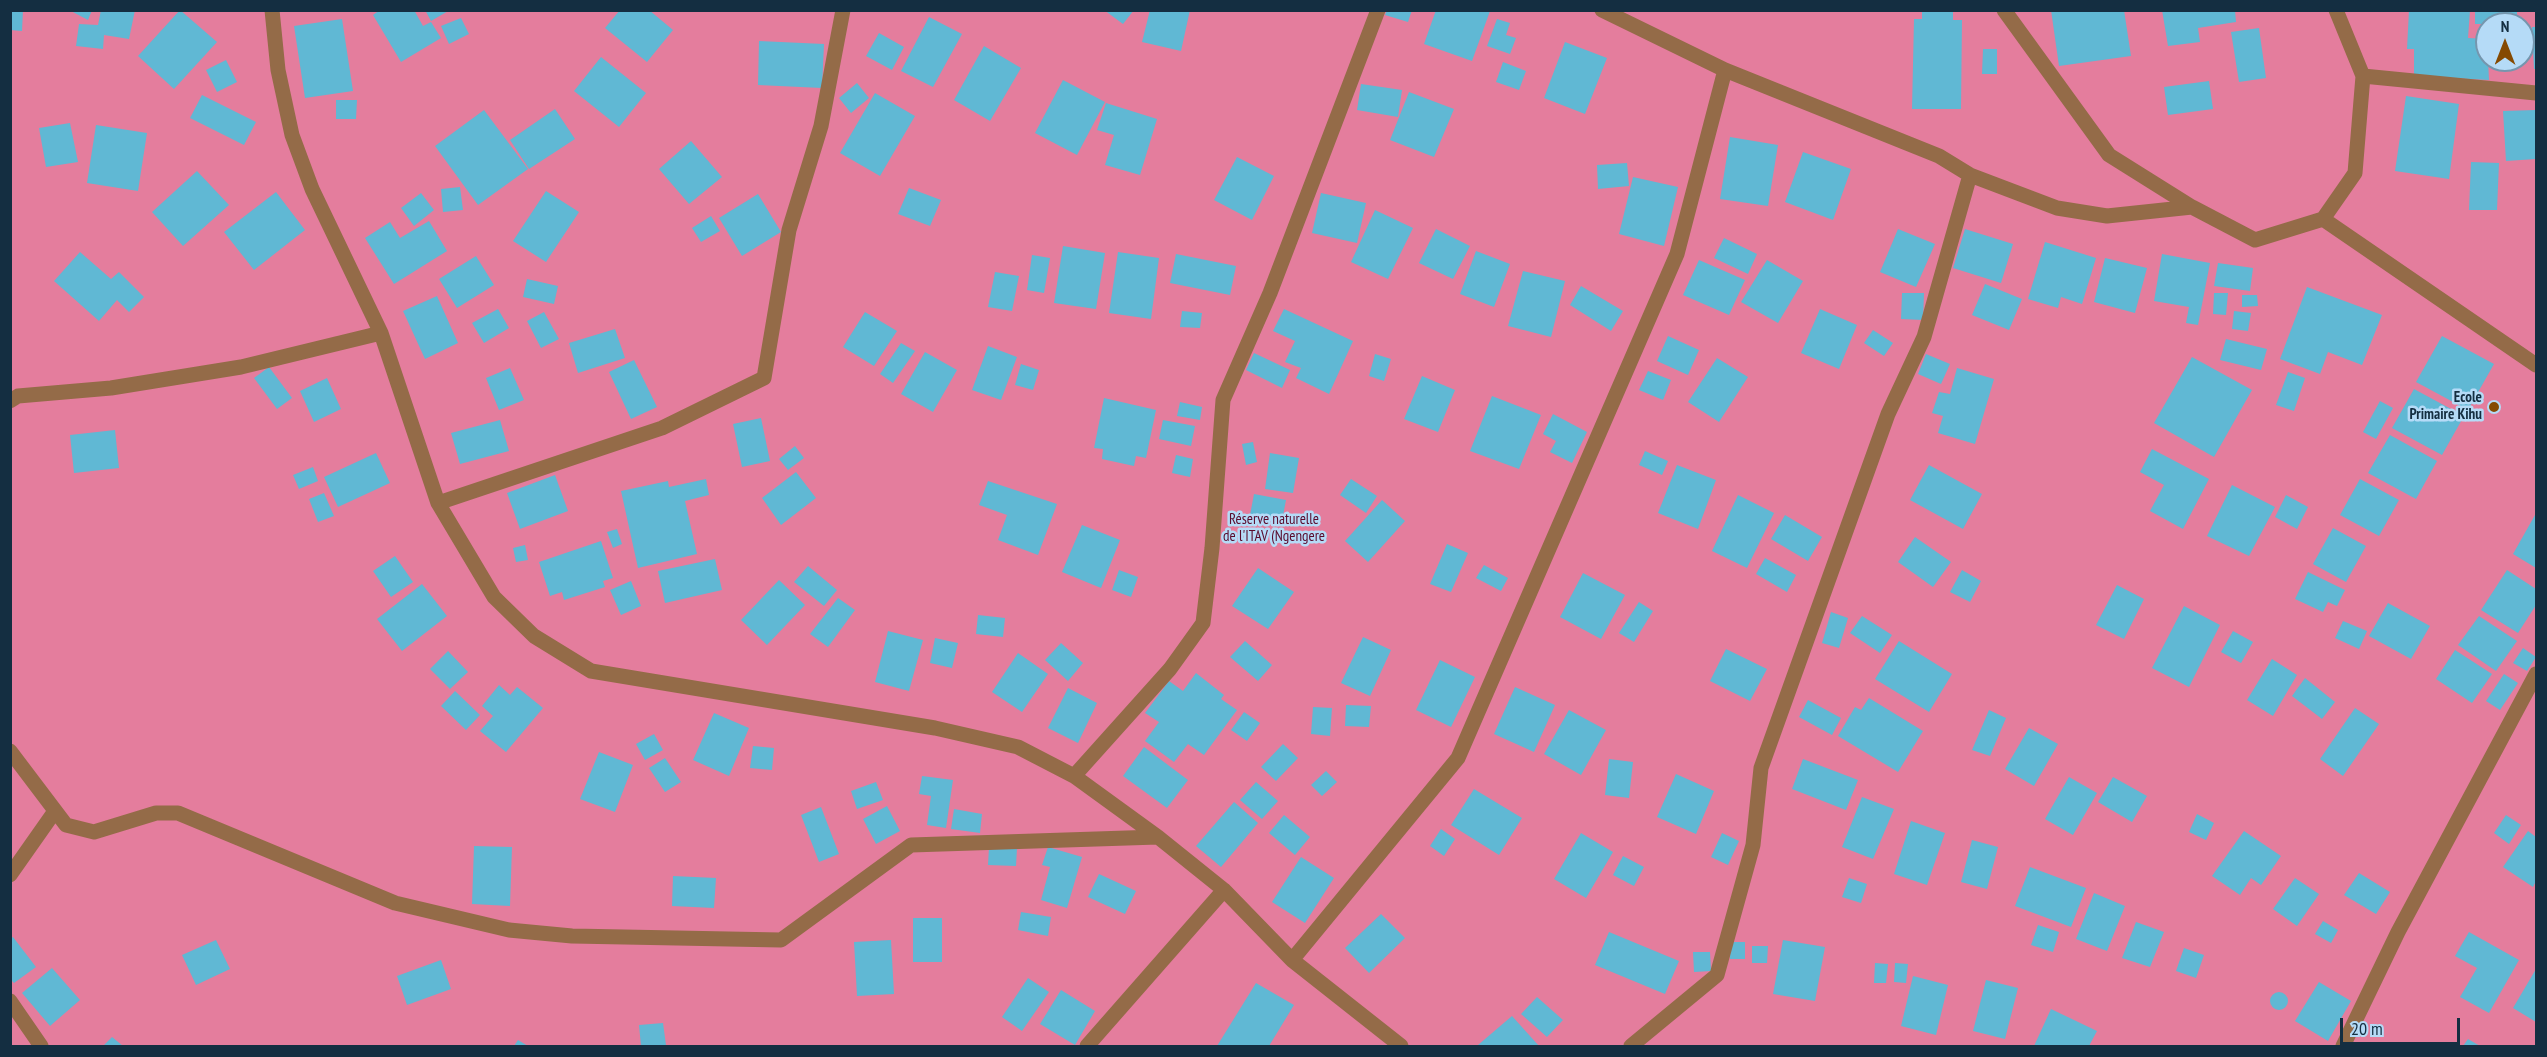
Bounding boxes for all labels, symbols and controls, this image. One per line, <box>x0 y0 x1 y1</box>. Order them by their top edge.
north arrow <box>2475 12 2535 72</box>
text: N <box>2501 16 2509 36</box>
place label: Ecole Primaire Kihu <box>2409 389 2482 424</box>
marker: Ecole Primaire Kihu <box>2487 400 2501 414</box>
park label: Réserve naturelle de l'ITAV (Ngengere <box>1223 511 1325 546</box>
scale bar <box>2343 1006 2463 1044</box>
text: 20 m <box>2351 1017 2383 1040</box>

